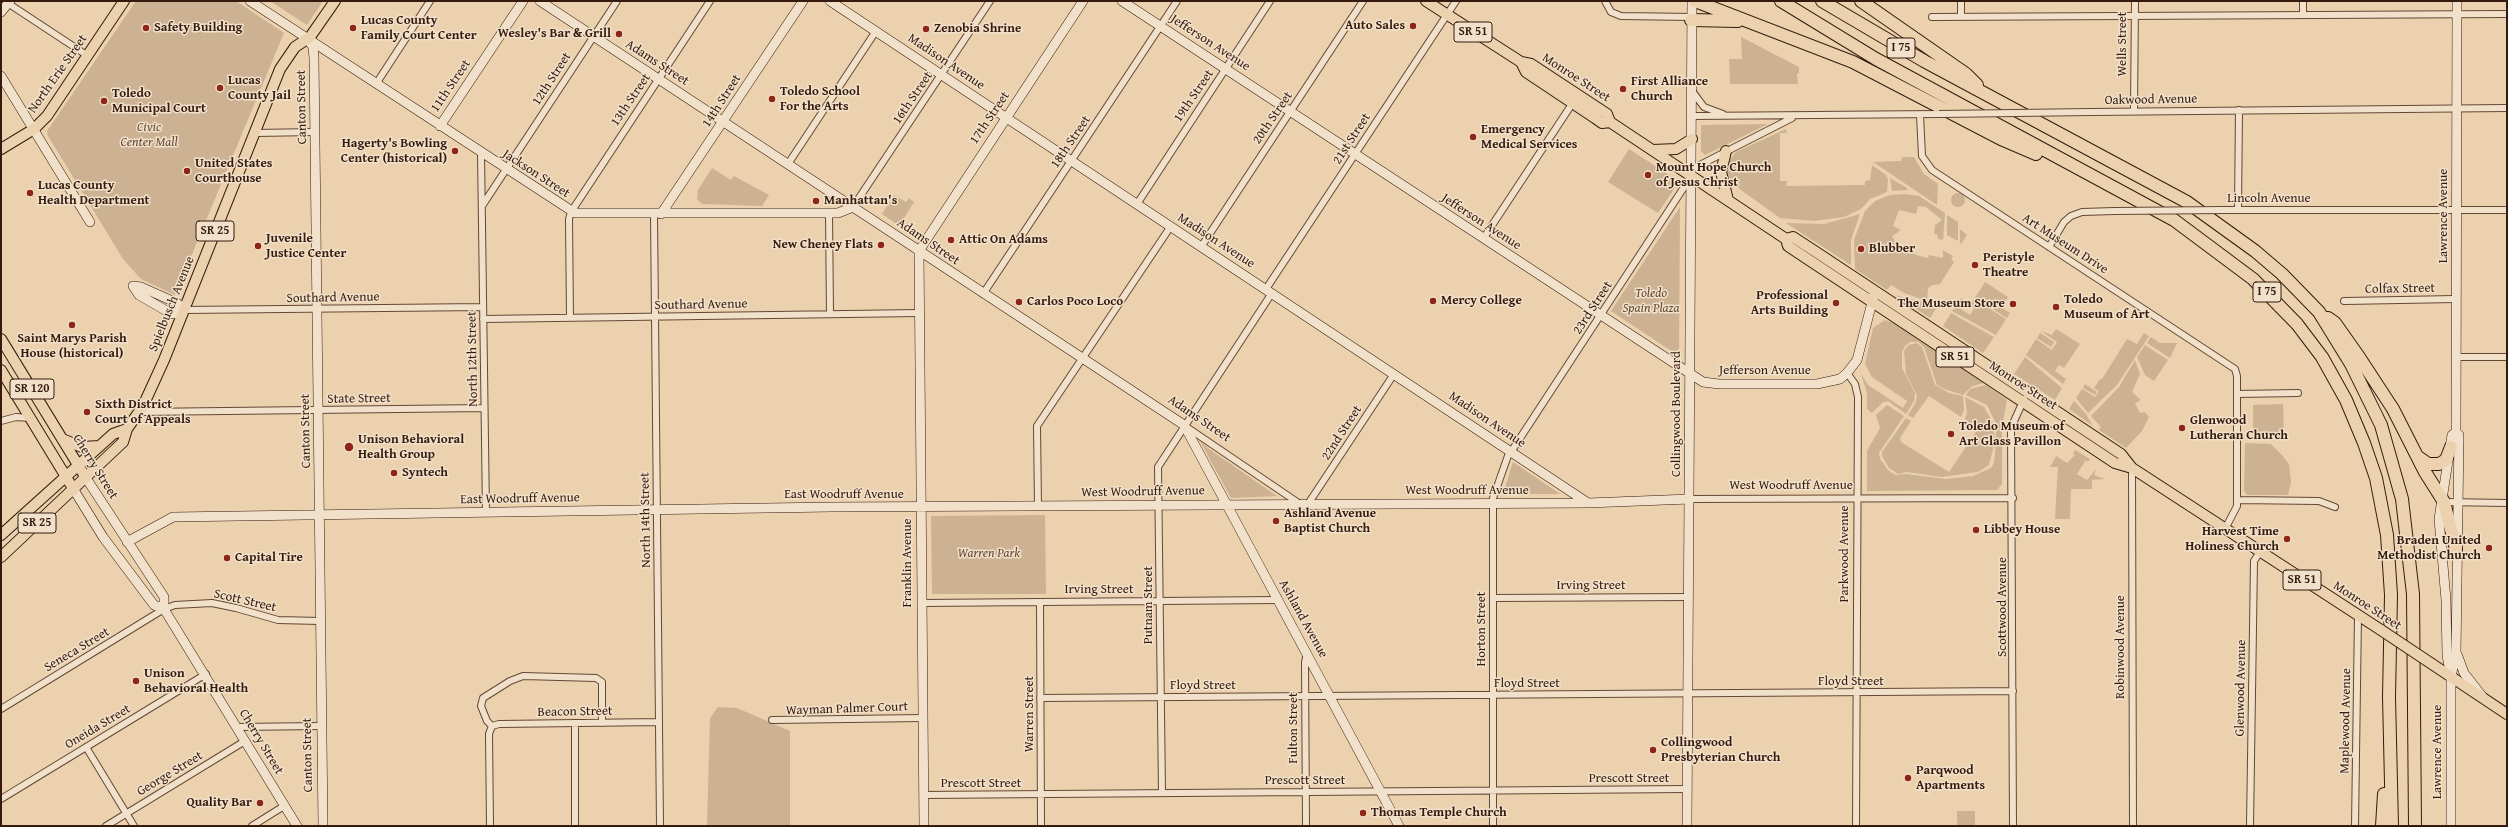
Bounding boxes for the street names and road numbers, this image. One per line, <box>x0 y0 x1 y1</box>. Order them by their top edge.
street label: Jefferson Avenue <box>1167 11 1253 75</box>
street label: Wells Street <box>2115 12 2131 76</box>
road number: SR 51 <box>1454 22 1492 42</box>
street label: Madison Avenue <box>905 31 987 93</box>
street label: North Erie Street <box>25 32 91 116</box>
street label: Adams Street <box>622 37 692 89</box>
road number: I 75 <box>1887 38 1915 58</box>
street label: 12th Street <box>529 50 575 108</box>
street label: Monroe Street <box>1539 50 1613 106</box>
street label: 11th Street <box>428 57 474 115</box>
street label: 19th Street <box>1171 67 1217 125</box>
street label: Canton Street <box>294 69 310 145</box>
street label: 16th Street <box>890 69 936 127</box>
street label: 13th Street <box>608 71 654 129</box>
street label: 14th Street <box>699 72 745 130</box>
street label: 17th Street <box>967 89 1013 147</box>
street label: 20th Street <box>1250 89 1296 147</box>
street label: Oakwood Avenue <box>2105 91 2197 109</box>
street label: 21st Street <box>1330 110 1374 168</box>
street label: 18th Street <box>1048 113 1094 171</box>
street label: Jackson Street <box>499 146 573 202</box>
street label: Lawrence Avenue <box>2436 169 2452 263</box>
street label: Jefferson Avenue <box>1438 190 1524 254</box>
street label: Lincoln Avenue <box>2227 191 2311 207</box>
street label: Madison Avenue <box>1174 210 1258 272</box>
street label: Art Museum Drive <box>2019 210 2111 278</box>
street label: Adams Street <box>894 215 962 269</box>
road number: SR 25 <box>196 221 234 241</box>
street label: Spielbusch Avenue <box>146 254 198 354</box>
street label: 23rd Street <box>1570 278 1616 338</box>
street label: Colfax Street <box>2365 281 2435 297</box>
road number: I 75 <box>2253 282 2281 302</box>
street label: Southard Avenue <box>286 289 380 307</box>
street label: Southard Avenue <box>654 296 748 314</box>
street label: North 12th Street <box>464 311 482 407</box>
road number: SR 51 <box>1936 347 1974 367</box>
street label: Collingwood Boulevard <box>1669 351 1685 477</box>
street label: Monroe Street <box>1986 358 2060 414</box>
street label: Jefferson Avenue <box>1719 363 1811 379</box>
road number: SR 120 <box>10 379 54 399</box>
street label: Madison Avenue <box>1446 389 1528 451</box>
street label: State Street <box>327 391 391 407</box>
street label: Adams Street <box>1165 392 1233 446</box>
street label: Canton Street <box>298 393 314 469</box>
street label: 22nd Street <box>1318 403 1366 463</box>
street label: Cherry Street <box>69 432 121 502</box>
street label: North 14th Street <box>637 472 655 568</box>
street label: West Woodruff Avenue <box>1729 478 1853 494</box>
street label: West Woodruff Avenue <box>1081 483 1205 501</box>
street label: West Woodruff Avenue <box>1405 483 1529 499</box>
street label: East Woodruff Avenue <box>784 487 904 503</box>
street label: East Woodruff Avenue <box>460 490 580 508</box>
street label: Parkwood Avenue <box>1837 505 1853 603</box>
road number: SR 25 <box>18 513 56 533</box>
street label: Franklin Avenue <box>900 518 916 608</box>
street label: Scottwood Avenue <box>1995 557 2011 657</box>
street label: Putnam Street <box>1141 566 1157 644</box>
road number: SR 51 <box>2283 570 2321 590</box>
street label: Ashland Avenue <box>1275 577 1331 661</box>
street label: Irving Street <box>1557 578 1625 594</box>
street label: Monroe Street <box>2330 578 2404 634</box>
street label: Irving Street <box>1065 582 1133 598</box>
street label: Scott Street <box>212 586 278 616</box>
street label: Horton Street <box>1474 592 1490 666</box>
street label: Robinwood Avenue <box>2113 595 2129 699</box>
street label: Seneca Street <box>41 624 113 676</box>
street label: Glenwood Avenue <box>2232 639 2250 737</box>
street label: Maplewood Avenue <box>2337 668 2355 774</box>
street label: Floyd Street <box>1818 674 1884 690</box>
street label: Warren Street <box>1022 676 1038 752</box>
street label: Floyd Street <box>1494 676 1560 692</box>
street label: Floyd Street <box>1170 678 1236 694</box>
street label: Fulton Street <box>1286 692 1302 764</box>
street label: Wayman Palmer Court <box>786 699 908 719</box>
street label: Oneida Street <box>62 701 134 753</box>
street label: Beacon Street <box>537 704 613 720</box>
street label: Lawrence Avenue <box>2430 705 2446 799</box>
street label: Cherry Street <box>235 707 287 777</box>
street label: Canton Street <box>300 717 316 793</box>
street label: George Street <box>134 748 206 800</box>
street label: Prescott Street <box>1589 771 1669 787</box>
street label: Prescott Street <box>1265 773 1345 789</box>
street label: Prescott Street <box>941 776 1021 792</box>

